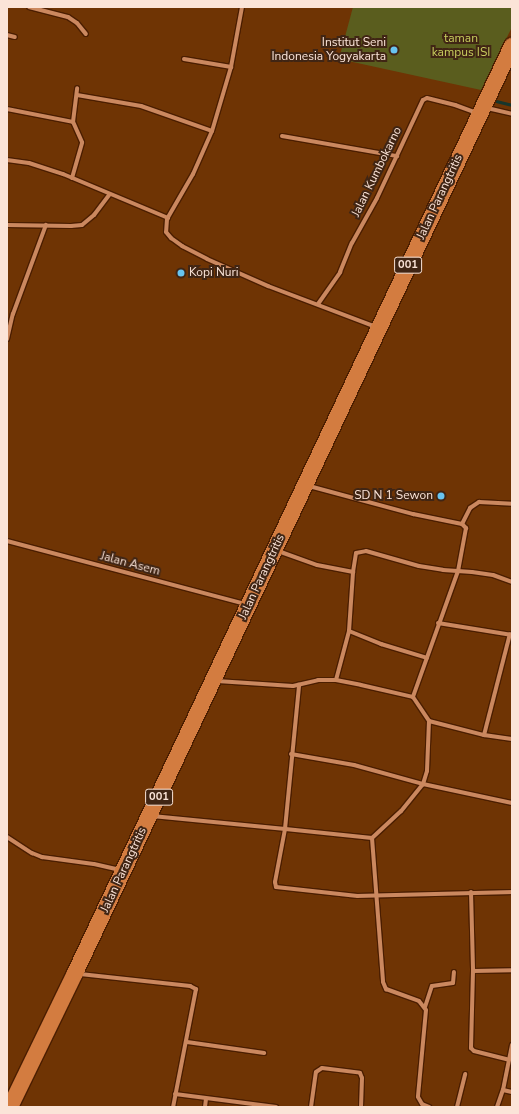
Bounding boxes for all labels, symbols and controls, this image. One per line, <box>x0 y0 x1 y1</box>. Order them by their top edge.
park label: taman kampus ISI <box>432 32 490 60</box>
place label: Institut Seni Indonesia Yogyakarta <box>271 36 386 64</box>
marker: Institut Seni Indonesia Yogyakarta <box>389 45 399 55</box>
street label: Jalan Kumbokarno <box>349 125 405 219</box>
street label: Jalan Parangtritis <box>414 152 466 242</box>
road number: 001 <box>394 256 422 274</box>
place label: Kopi Nuri <box>189 266 239 280</box>
marker: Kopi Nuri <box>176 268 186 278</box>
place label: SD N 1 Sewon <box>354 489 433 503</box>
marker: SD N 1 Sewon <box>436 491 446 501</box>
street label: Jalan Parangtritis <box>236 532 288 622</box>
street label: Jalan Asem <box>99 549 161 579</box>
road number: 001 <box>145 788 173 806</box>
street label: Jalan Parangtritis <box>98 825 150 915</box>

